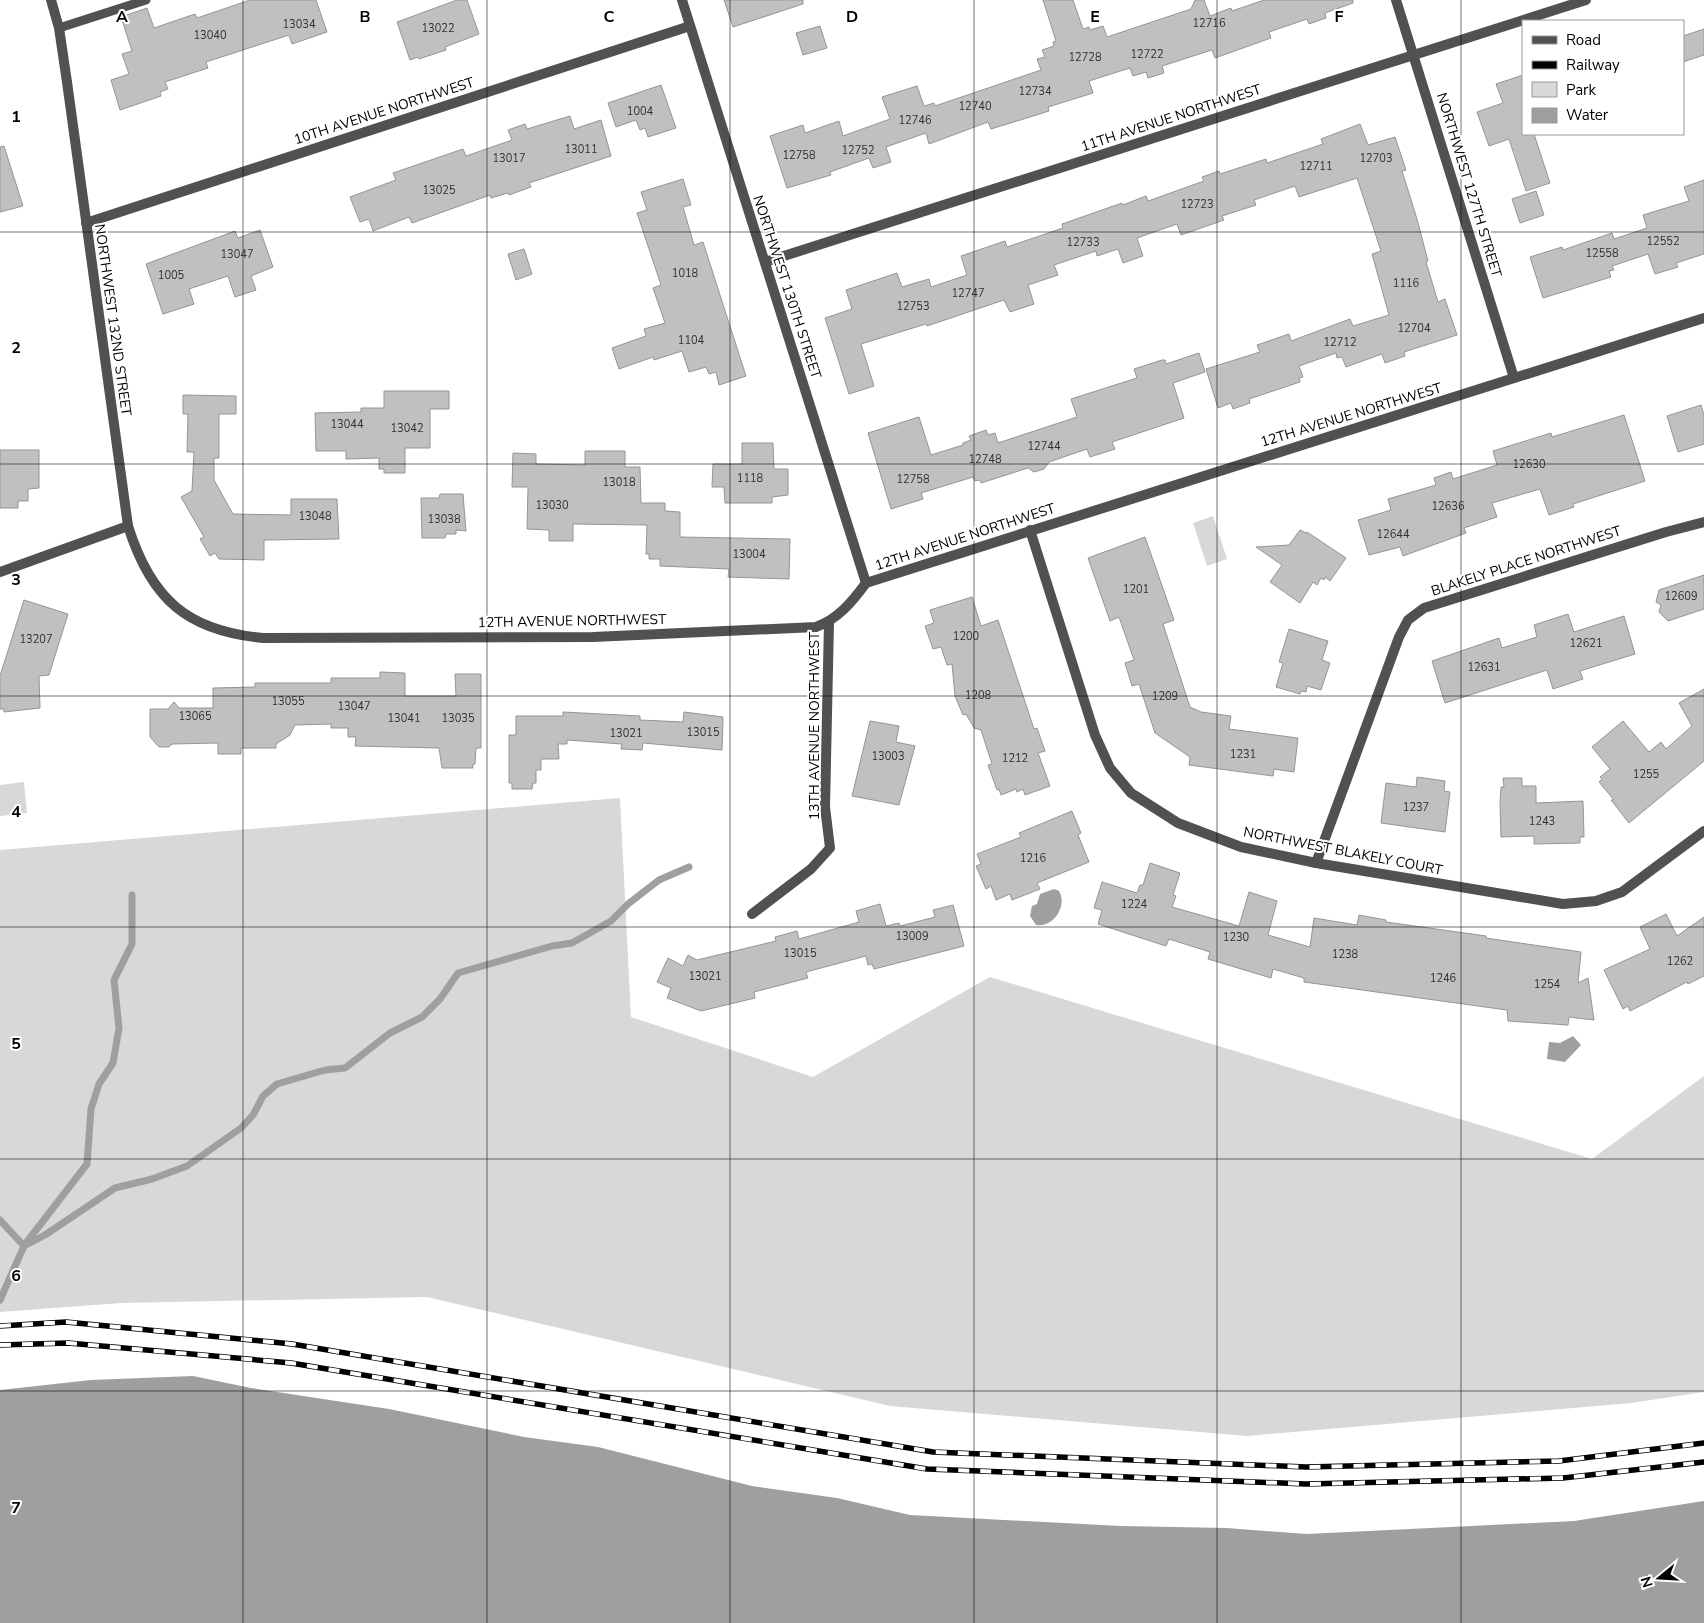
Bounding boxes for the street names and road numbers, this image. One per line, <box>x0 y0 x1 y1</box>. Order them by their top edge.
street label: 10TH AVENUE NORTHWEST <box>291 73 477 149</box>
street label: 11TH AVENUE NORTHWEST <box>1078 80 1264 156</box>
street label: NORTHWEST 127TH STREET <box>1432 91 1506 280</box>
street label: NORTHWEST 130TH STREET <box>748 193 826 382</box>
street label: NORTHWEST 132ND STREET <box>90 223 136 418</box>
street label: 12TH AVENUE NORTHWEST <box>1258 378 1444 452</box>
street label: 12TH AVENUE NORTHWEST <box>872 499 1058 575</box>
street label: BLAKELY PLACE NORTHWEST <box>1429 521 1624 601</box>
street label: 12TH AVENUE NORTHWEST <box>478 610 667 632</box>
street label: 13TH AVENUE NORTHWEST <box>805 631 824 820</box>
street label: NORTHWEST BLAKELY COURT <box>1242 822 1445 880</box>

